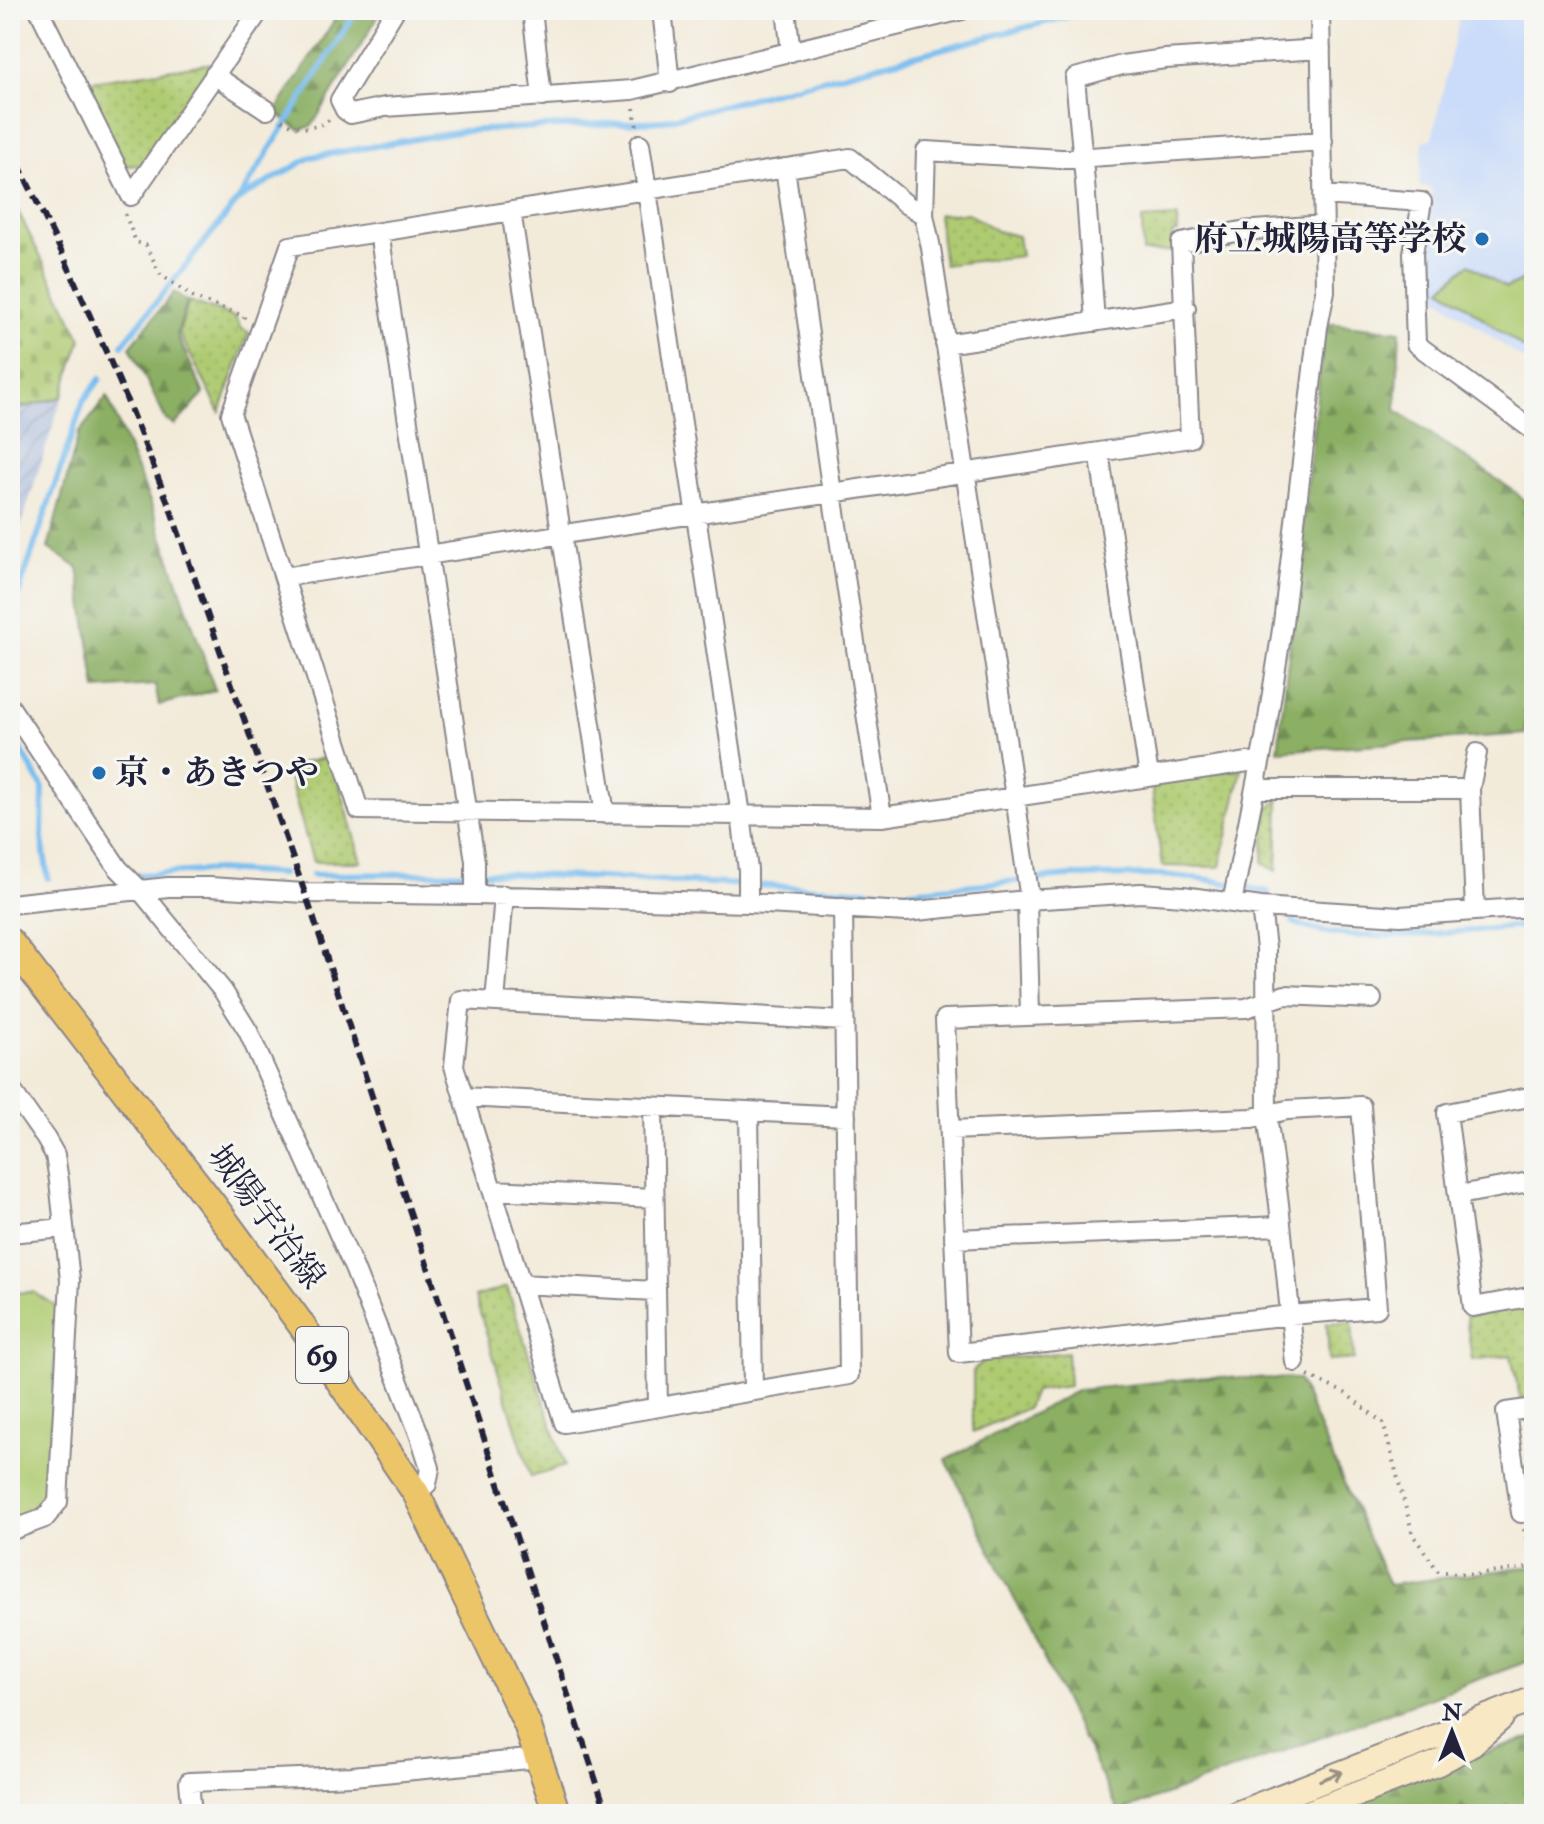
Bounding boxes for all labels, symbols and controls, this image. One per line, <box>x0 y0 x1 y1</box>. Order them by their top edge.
place label: 府立城陽高等学校 <box>1194 218 1466 261</box>
marker: 府立城陽高等学校 <box>1473 230 1491 248</box>
place label: 京・あきつや <box>115 752 319 795</box>
marker: 京・あきつや <box>90 764 108 782</box>
street label: 城陽宇治線 <box>198 1136 334 1298</box>
road number: 69 <box>296 1327 348 1383</box>
north arrow <box>1412 1692 1492 1772</box>
text: N <box>1441 1699 1462 1727</box>
one-way arrow <box>1318 1768 1343 1782</box>

